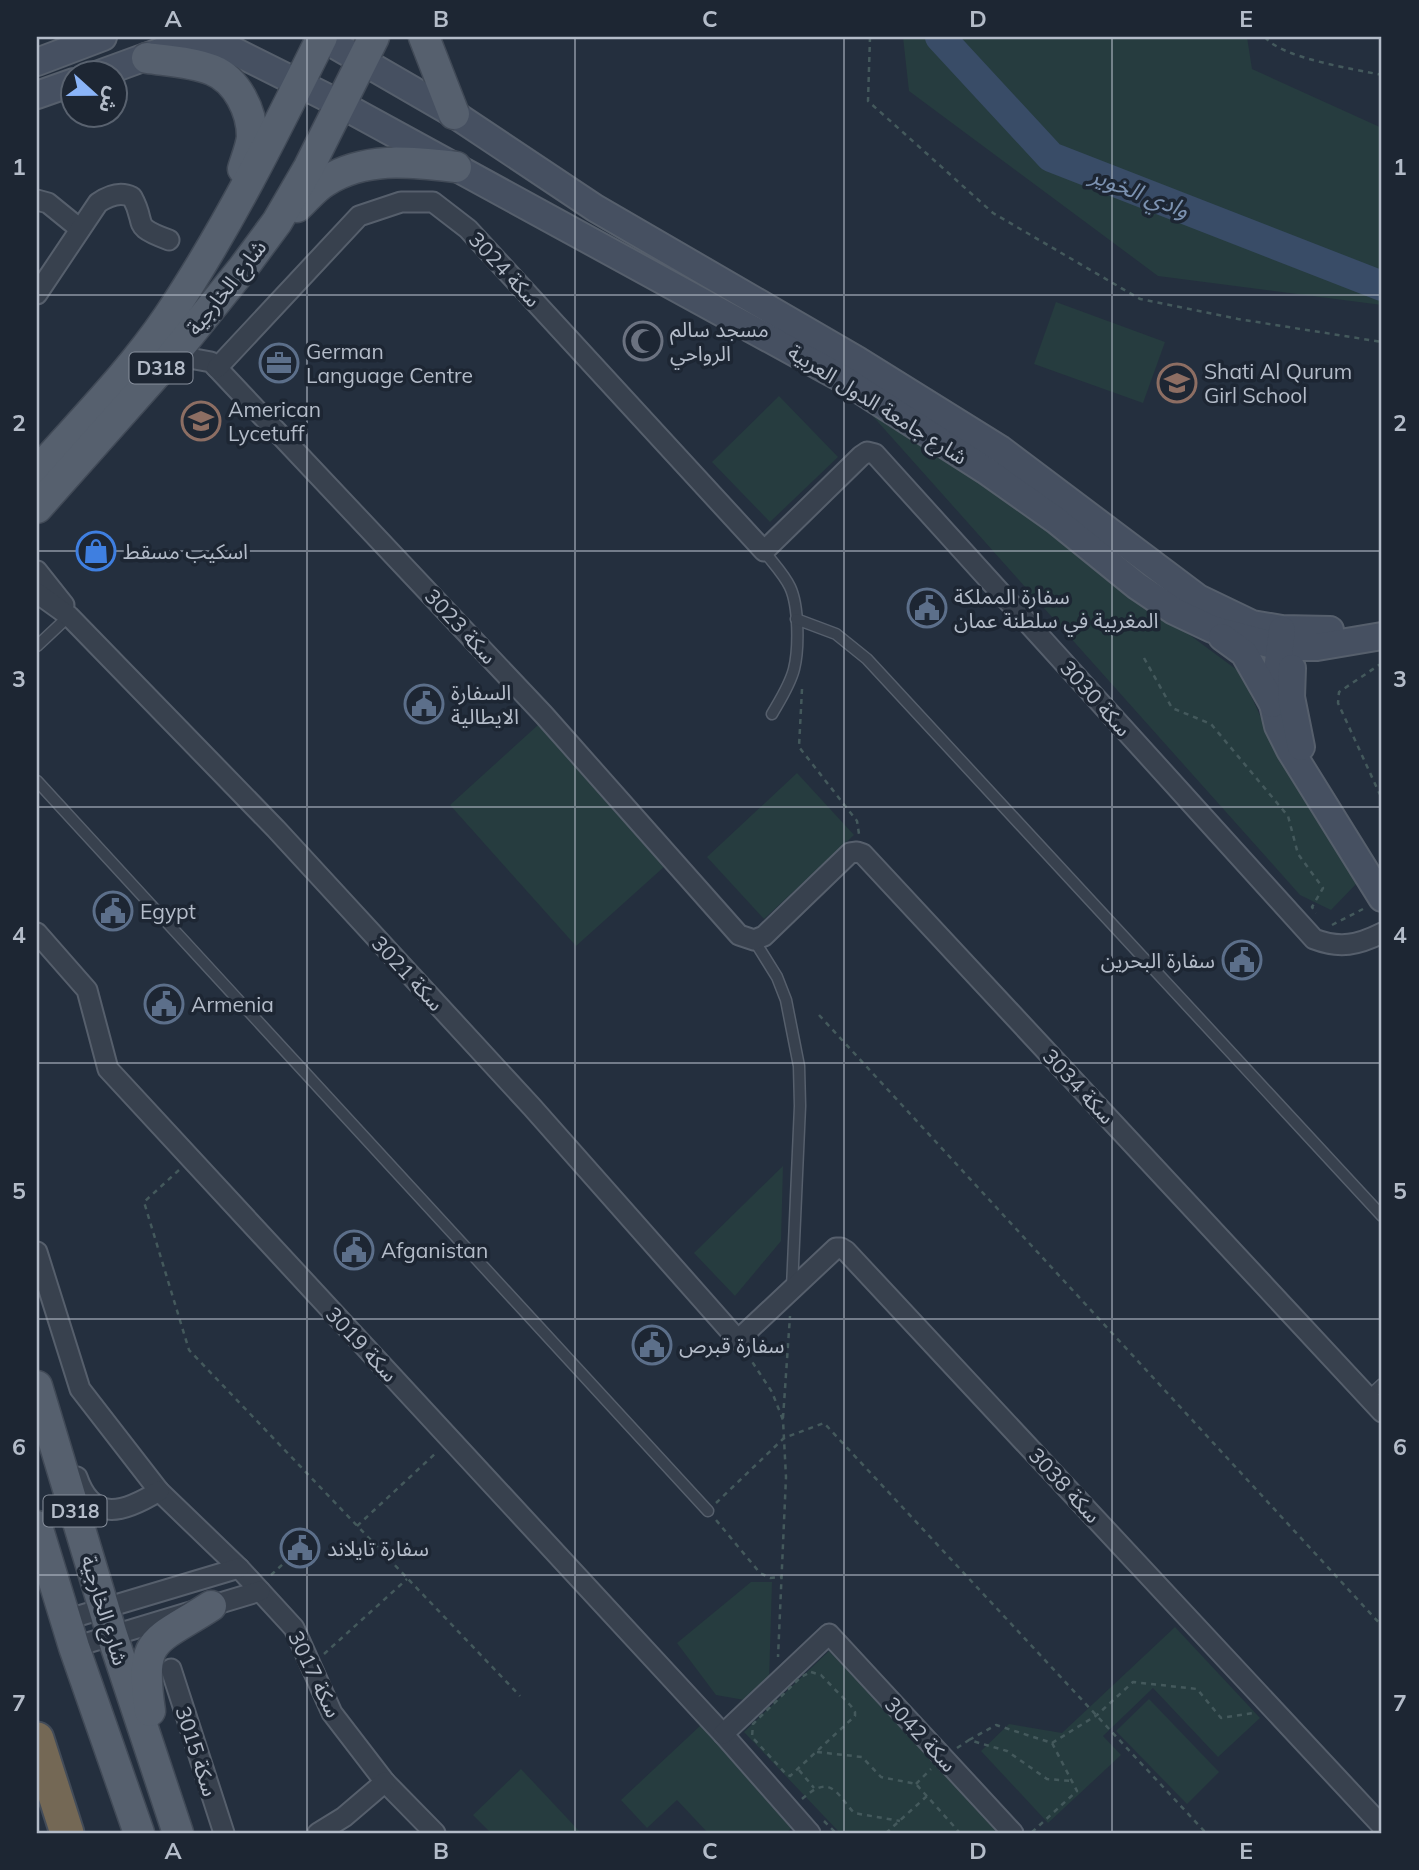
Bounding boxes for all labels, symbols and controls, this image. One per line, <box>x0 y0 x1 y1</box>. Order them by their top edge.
text: A <box>164 4 182 33</box>
text: B <box>433 4 449 33</box>
text: C <box>702 4 718 33</box>
text: D <box>969 4 987 33</box>
text: E <box>1239 4 1253 33</box>
north arrow <box>60 60 130 130</box>
text: ش <box>94 84 126 117</box>
text: 1 <box>12 152 26 181</box>
text: 1 <box>1393 152 1407 181</box>
water label: وادي الخوير <box>1083 159 1193 228</box>
street label: سكة 3024 <box>464 226 546 312</box>
street label: شارع الخارجية <box>181 234 274 342</box>
place label: مسجد سالم الرواحي <box>670 316 769 370</box>
mosque icon: مسجد سالم الرواحي <box>622 320 664 362</box>
place label: German Language Centre <box>306 338 473 388</box>
street label: شارع جامعة الدول العربية <box>782 338 972 472</box>
office icon: German Language Centre <box>258 342 300 384</box>
road number: D318 <box>130 352 192 384</box>
place label: Shati Al Qurum Girl School <box>1204 358 1352 408</box>
school or university icon: Shati Al Qurum Girl School <box>1156 362 1198 404</box>
place label: American Lycetuff <box>228 396 321 446</box>
school or university icon: American Lycetuff <box>180 400 222 442</box>
text: 2 <box>12 408 26 437</box>
text: 2 <box>1393 408 1407 437</box>
shop icon: اسكيب مسقط <box>75 530 117 572</box>
place label: اسكيب مسقط <box>123 538 248 564</box>
street label: سكة 3023 <box>420 583 502 669</box>
place label: سفارة المملكة المغربية في سلطنة عمان <box>954 583 1158 637</box>
public building icon: سفارة المملكة المغربية في سلطنة عمان <box>906 587 948 629</box>
street label: سكة 3030 <box>1055 655 1137 741</box>
text: 3 <box>12 664 26 693</box>
text: 3 <box>1393 664 1407 693</box>
place label: السفارة الايطالية <box>451 679 519 729</box>
public building icon: السفارة الايطالية <box>403 683 445 725</box>
public building icon: Egypt <box>92 890 134 932</box>
place label: Egypt <box>140 898 196 924</box>
text: 4 <box>12 920 26 949</box>
text: 4 <box>1393 920 1407 949</box>
street label: سكة 3021 <box>367 930 449 1016</box>
public building icon: سفارة البحرين <box>1221 939 1263 981</box>
place label: سفارة البحرين <box>1101 947 1215 973</box>
public building icon: Armenia <box>143 983 185 1025</box>
place label: Armenia <box>191 991 274 1017</box>
street label: سكة 3034 <box>1038 1043 1120 1129</box>
text: 5 <box>12 1176 26 1205</box>
text: 5 <box>1393 1176 1407 1205</box>
public building icon: Afganistan <box>333 1229 375 1271</box>
place label: Afganistan <box>381 1237 488 1263</box>
street label: سكة 3019 <box>321 1301 403 1387</box>
public building icon: سفارة قبرص <box>631 1324 673 1366</box>
place label: سفارة قبرص <box>679 1332 785 1358</box>
text: 6 <box>12 1432 26 1461</box>
text: 6 <box>1393 1432 1407 1461</box>
street label: سكة 3038 <box>1024 1442 1106 1528</box>
road number: D318 <box>43 1496 106 1526</box>
public building icon: سفارة تايلاند <box>279 1527 321 1569</box>
place label: سفارة تايلاند <box>327 1535 429 1561</box>
street label: شارع الخارجية <box>73 1552 134 1669</box>
street label: سكة 3017 <box>283 1626 347 1722</box>
text: 7 <box>12 1688 26 1717</box>
text: 7 <box>1393 1688 1407 1717</box>
street label: سكة 3042 <box>880 1691 962 1777</box>
street label: سكة 3015 <box>170 1703 224 1799</box>
text: A <box>164 1836 182 1865</box>
text: B <box>433 1836 449 1865</box>
text: C <box>702 1836 718 1865</box>
text: D <box>969 1836 987 1865</box>
text: E <box>1239 1836 1253 1865</box>

